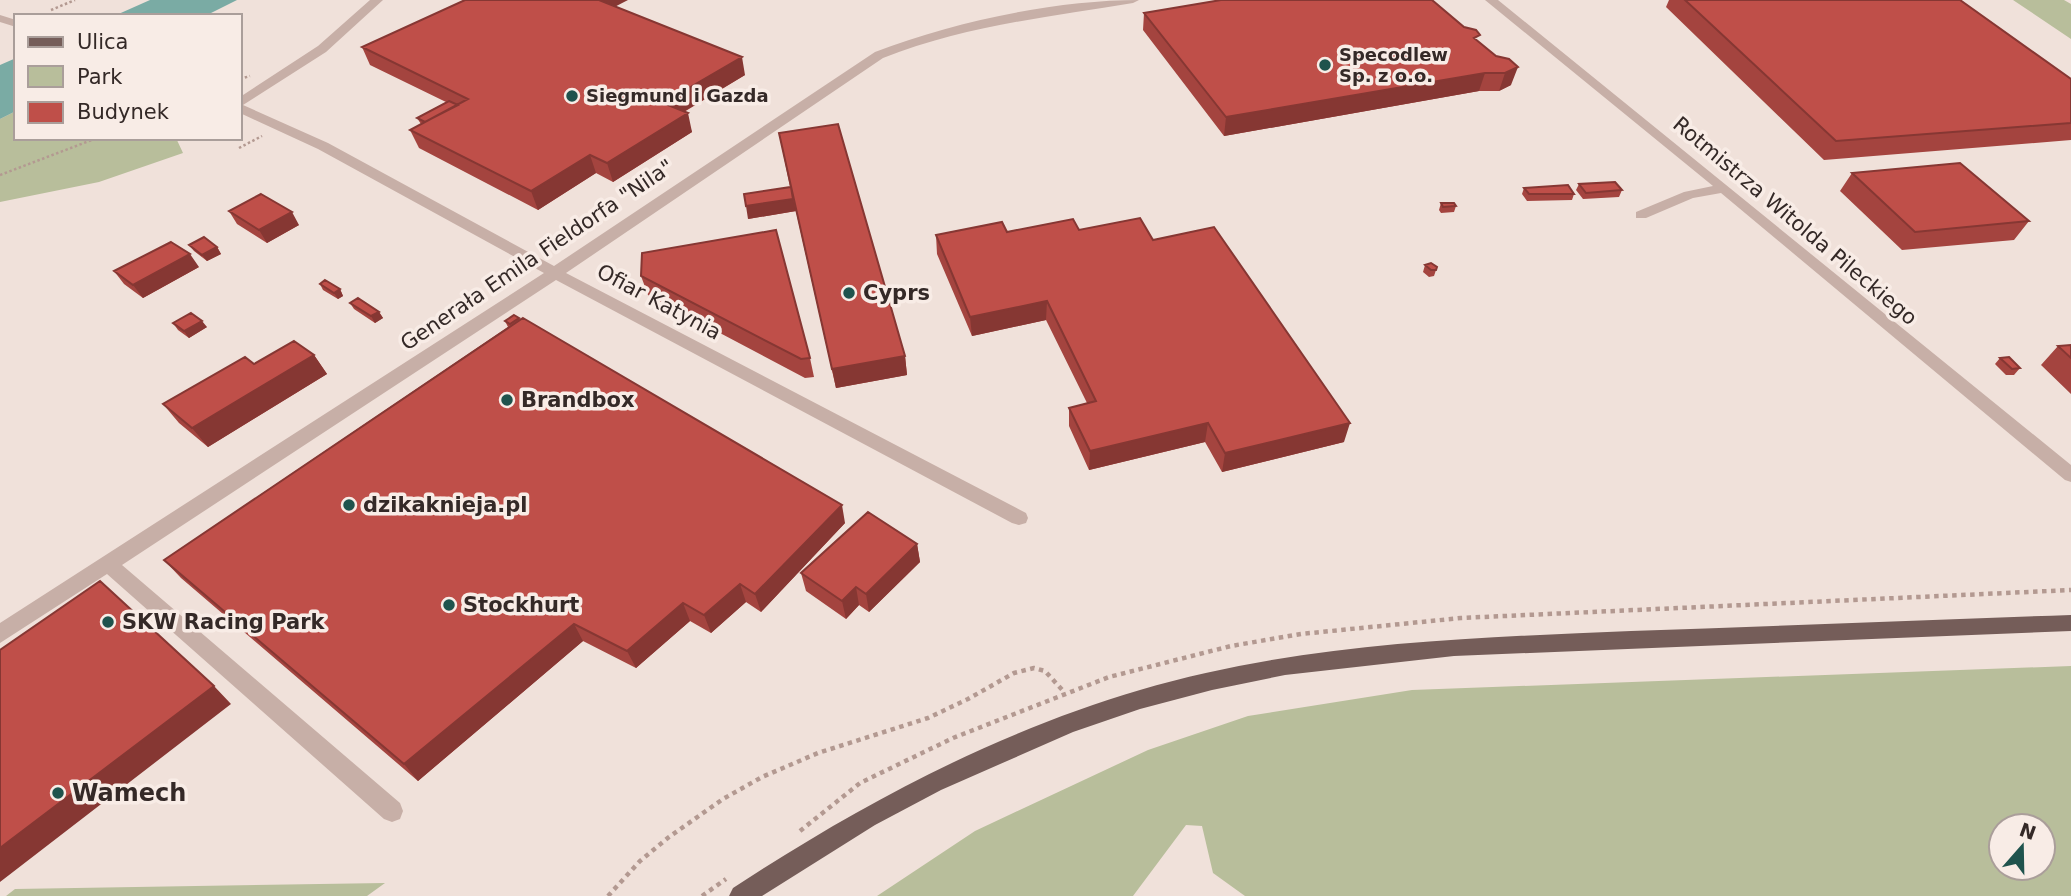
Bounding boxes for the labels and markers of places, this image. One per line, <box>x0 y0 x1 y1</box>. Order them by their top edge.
place label: Specodlew Sp. z o.o. <box>1339 44 1448 86</box>
marker: Specodlew Sp. z o.o. <box>1317 57 1333 73</box>
place label: Siegmund i Gazda <box>586 85 769 106</box>
marker: Siegmund i Gazda <box>564 88 580 104</box>
place label: Cyprs <box>863 281 930 305</box>
marker: Cyprs <box>841 285 857 301</box>
place label: Brandbox <box>521 388 635 412</box>
marker: Brandbox <box>499 392 515 408</box>
place label: dzikaknieja.pl <box>363 493 528 517</box>
marker: dzikaknieja.pl <box>341 497 357 513</box>
place label: Stockhurt <box>463 593 579 617</box>
marker: Stockhurt <box>441 597 457 613</box>
place label: SKW Racing Park <box>122 610 326 634</box>
marker: SKW Racing Park <box>100 614 116 630</box>
place label: Wamech <box>72 779 186 807</box>
marker: Wamech <box>50 785 66 801</box>

